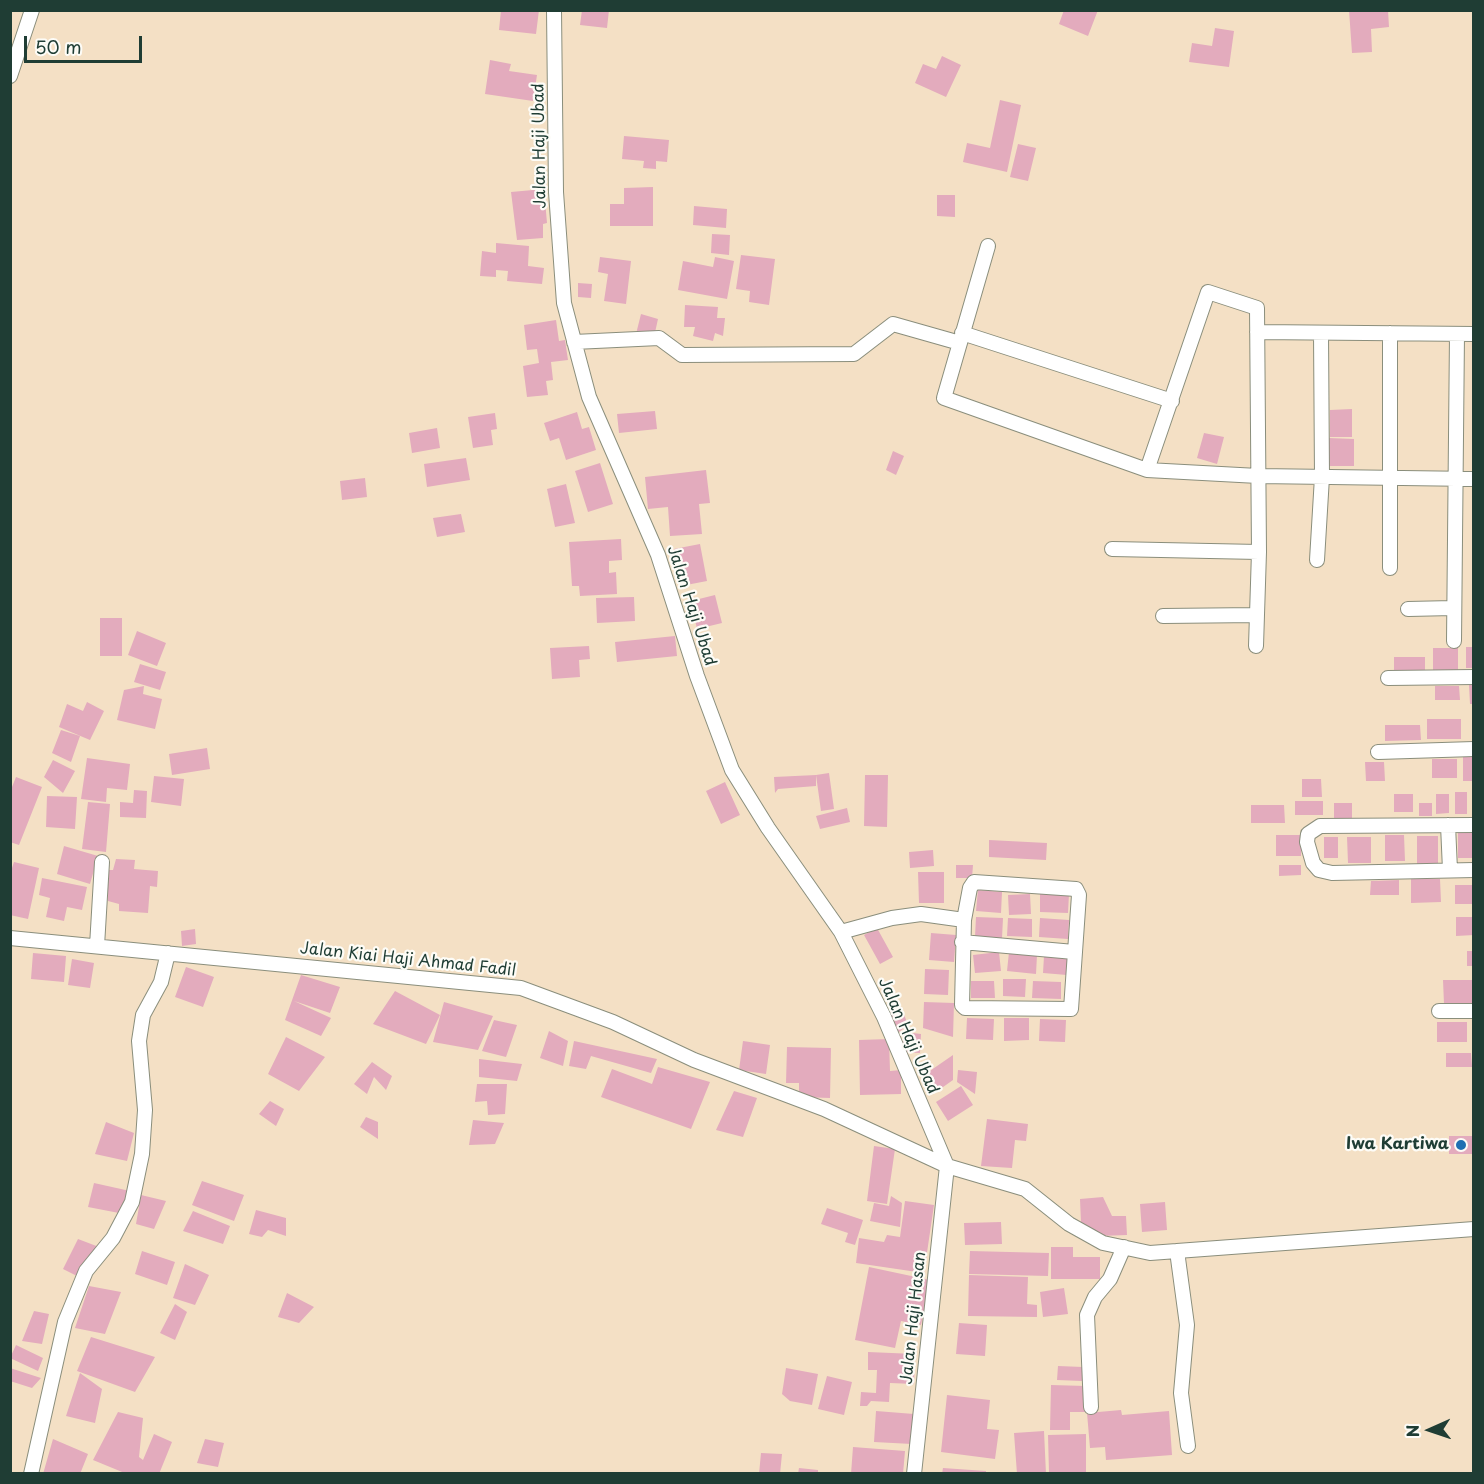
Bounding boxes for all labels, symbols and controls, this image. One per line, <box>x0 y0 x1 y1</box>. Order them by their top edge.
scale bar <box>27 24 146 62</box>
text: 50 m <box>35 33 82 60</box>
street label: Jalan Haji Ubad <box>529 83 551 209</box>
street label: Jalan Haji Ubad <box>663 543 719 669</box>
street label: Jalan Kiai Haji Ahmad Fadil <box>299 939 517 981</box>
street label: Jalan Haji Ubad <box>874 975 942 1097</box>
place label: Iwa Kartiwa <box>1346 1135 1449 1155</box>
marker: Iwa Kartiwa <box>1454 1138 1468 1152</box>
street label: Jalan Haji Hasan <box>897 1251 931 1385</box>
north arrow <box>1400 1400 1460 1460</box>
text: N <box>1400 1424 1424 1438</box>

